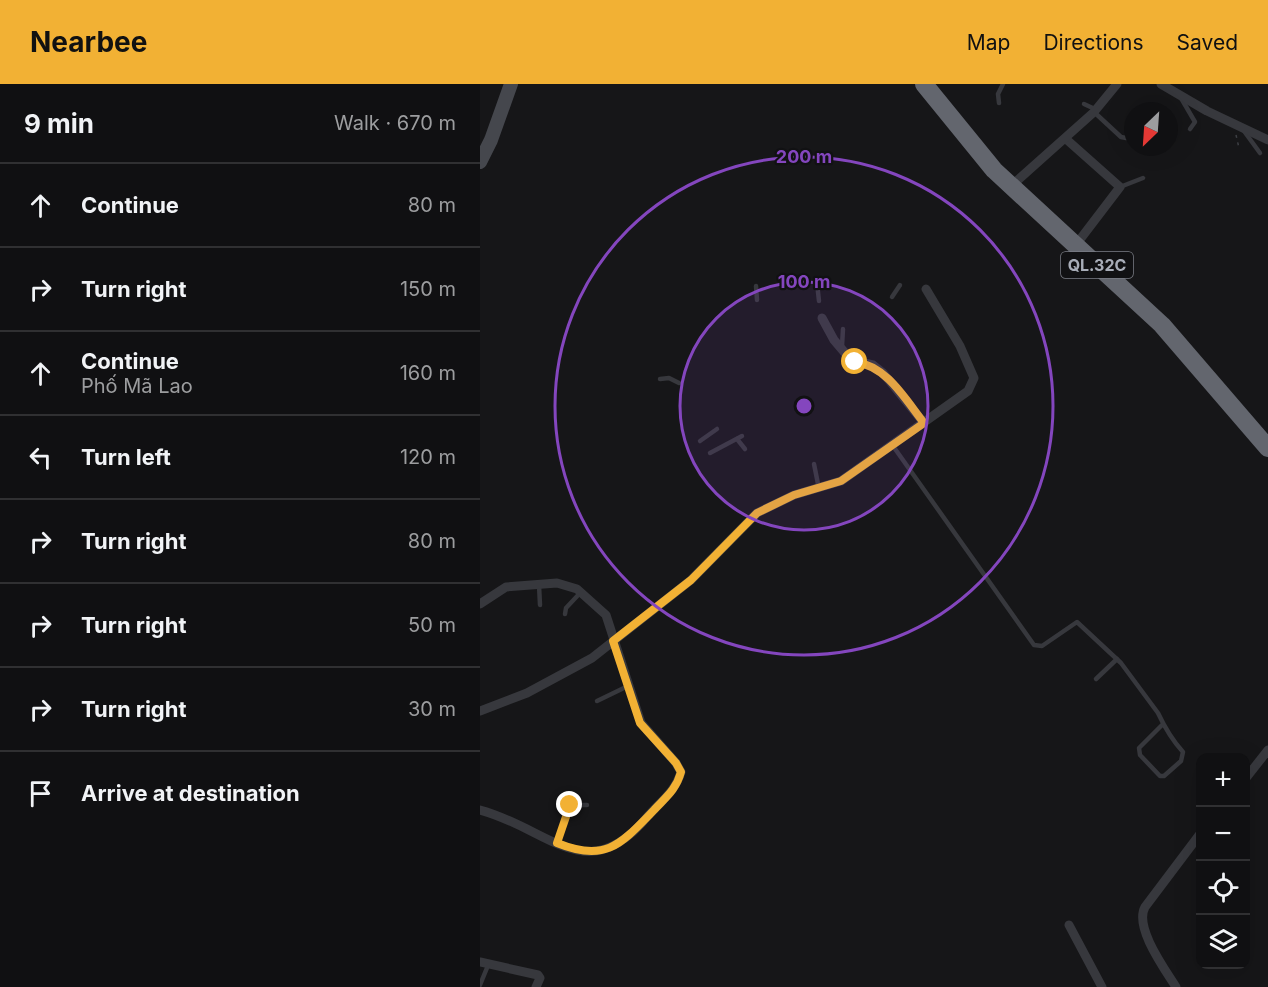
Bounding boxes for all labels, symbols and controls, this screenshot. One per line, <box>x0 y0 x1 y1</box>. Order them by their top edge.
text: Nearbee <box>30 25 147 59</box>
text: Map <box>967 30 1010 55</box>
text: Directions <box>1043 30 1144 55</box>
text: Saved <box>1177 30 1238 55</box>
north arrow <box>1124 102 1178 156</box>
text: 9 min <box>24 108 94 139</box>
text: Walk · 670 m <box>334 111 456 135</box>
text: 200 m <box>776 146 832 167</box>
icon: ahead <box>24 189 57 222</box>
text: Continue <box>81 192 179 218</box>
text: 80 m <box>408 193 456 217</box>
road number: QL.32C <box>1061 252 1133 278</box>
text: 100 m <box>778 271 830 292</box>
icon: right <box>24 273 57 306</box>
text: Turn right <box>81 276 187 302</box>
text: 150 m <box>400 277 456 301</box>
text: Continue <box>81 348 179 374</box>
route start <box>841 348 867 374</box>
icon: ahead <box>24 357 57 390</box>
text: 160 m <box>400 361 456 385</box>
text: Phố Mã Lao <box>81 374 193 398</box>
centre of rings <box>794 396 814 416</box>
icon: left <box>24 441 57 474</box>
text: Turn left <box>81 444 171 470</box>
text: 120 m <box>400 445 456 469</box>
icon: right <box>24 525 57 558</box>
text: Turn right <box>81 528 187 554</box>
text: 80 m <box>408 529 456 553</box>
icon: right <box>24 609 57 642</box>
text: Turn right <box>81 612 187 638</box>
text: 50 m <box>408 613 456 637</box>
icon: right <box>24 693 57 726</box>
text: Turn right <box>81 696 187 722</box>
text: 30 m <box>408 697 456 721</box>
map controls <box>1196 753 1250 969</box>
button: + <box>1196 753 1250 807</box>
icon: arrive <box>24 777 57 810</box>
text: Arrive at destination <box>81 780 300 806</box>
route end <box>556 791 582 817</box>
button: − <box>1196 807 1250 861</box>
button: locate <box>1196 861 1250 915</box>
button: layers <box>1196 915 1250 969</box>

